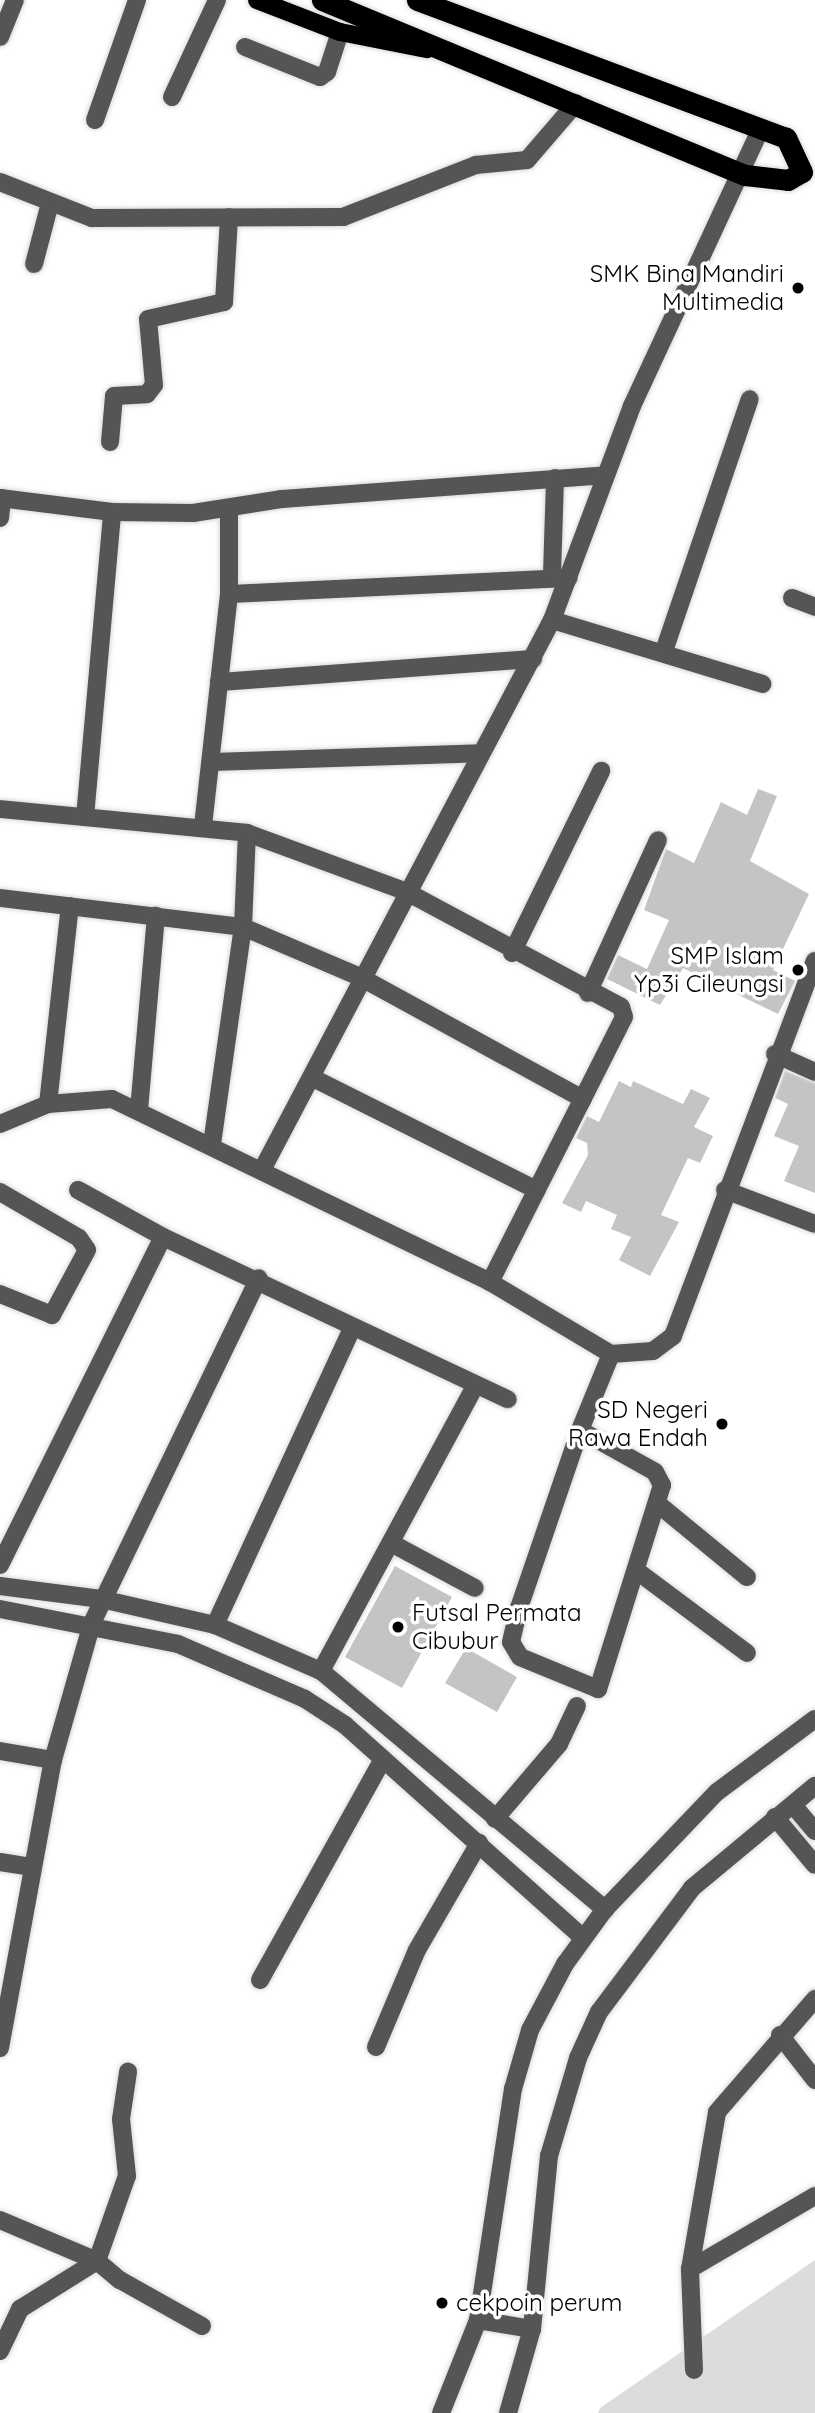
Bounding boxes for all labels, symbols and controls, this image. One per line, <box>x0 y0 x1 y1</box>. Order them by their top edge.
place label: SMK Bina Mandiri Multimedia <box>590 260 784 316</box>
marker: SMK Bina Mandiri Multimedia <box>790 280 806 296</box>
place label: SMP Islam Yp3i Cileungsi <box>634 942 784 998</box>
marker: SMP Islam Yp3i Cileungsi <box>790 962 806 978</box>
place label: SD Negeri Rawa Endah <box>568 1396 708 1452</box>
marker: SD Negeri Rawa Endah <box>714 1416 730 1432</box>
place label: Futsal Permata Cibubur <box>412 1599 582 1655</box>
marker: Futsal Permata Cibubur <box>390 1619 406 1635</box>
place label: cekpoin perum <box>456 2289 622 2317</box>
marker: cekpoin perum <box>434 2295 450 2311</box>

